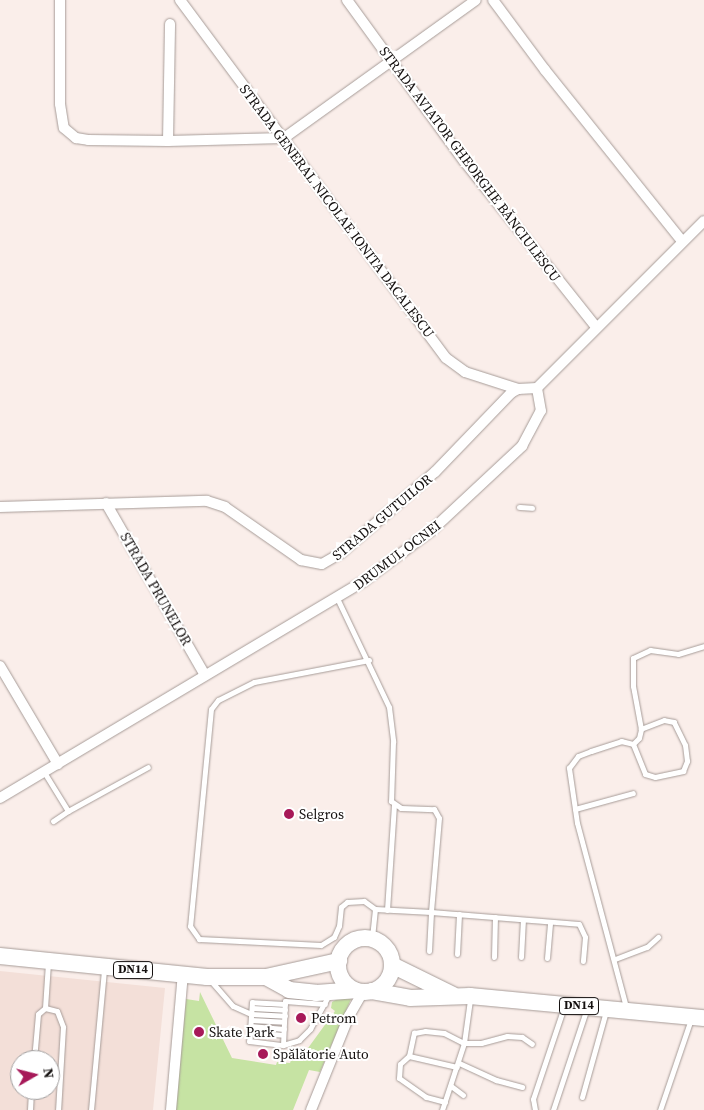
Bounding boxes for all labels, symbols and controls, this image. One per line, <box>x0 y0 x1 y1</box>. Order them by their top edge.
street label: STRADA AVIATOR GHEORGHE BĂNCIULESCU <box>376 43 564 285</box>
street label: STRADA GENERAL NICOLAE IONITA DACALESCU <box>236 81 438 341</box>
street label: STRADA GUTUILOR <box>329 470 435 564</box>
street label: DRUMUL OCNEI <box>350 517 444 593</box>
street label: STRADA PRUNELOR <box>117 530 195 648</box>
place label: Selgros <box>299 806 344 822</box>
marker: Selgros <box>283 808 295 820</box>
road number: DN14 <box>112 960 154 980</box>
road number: DN14 <box>558 996 600 1016</box>
place label: Petrom <box>311 1010 357 1026</box>
marker: Petrom <box>295 1012 307 1024</box>
place label: Skate Park <box>209 1024 274 1040</box>
marker: Skate Park <box>193 1026 205 1038</box>
place label: Spălătorie Auto <box>273 1046 369 1062</box>
marker: Spălătorie Auto <box>257 1048 269 1060</box>
north arrow <box>10 1050 60 1100</box>
text: N <box>38 1067 59 1079</box>

